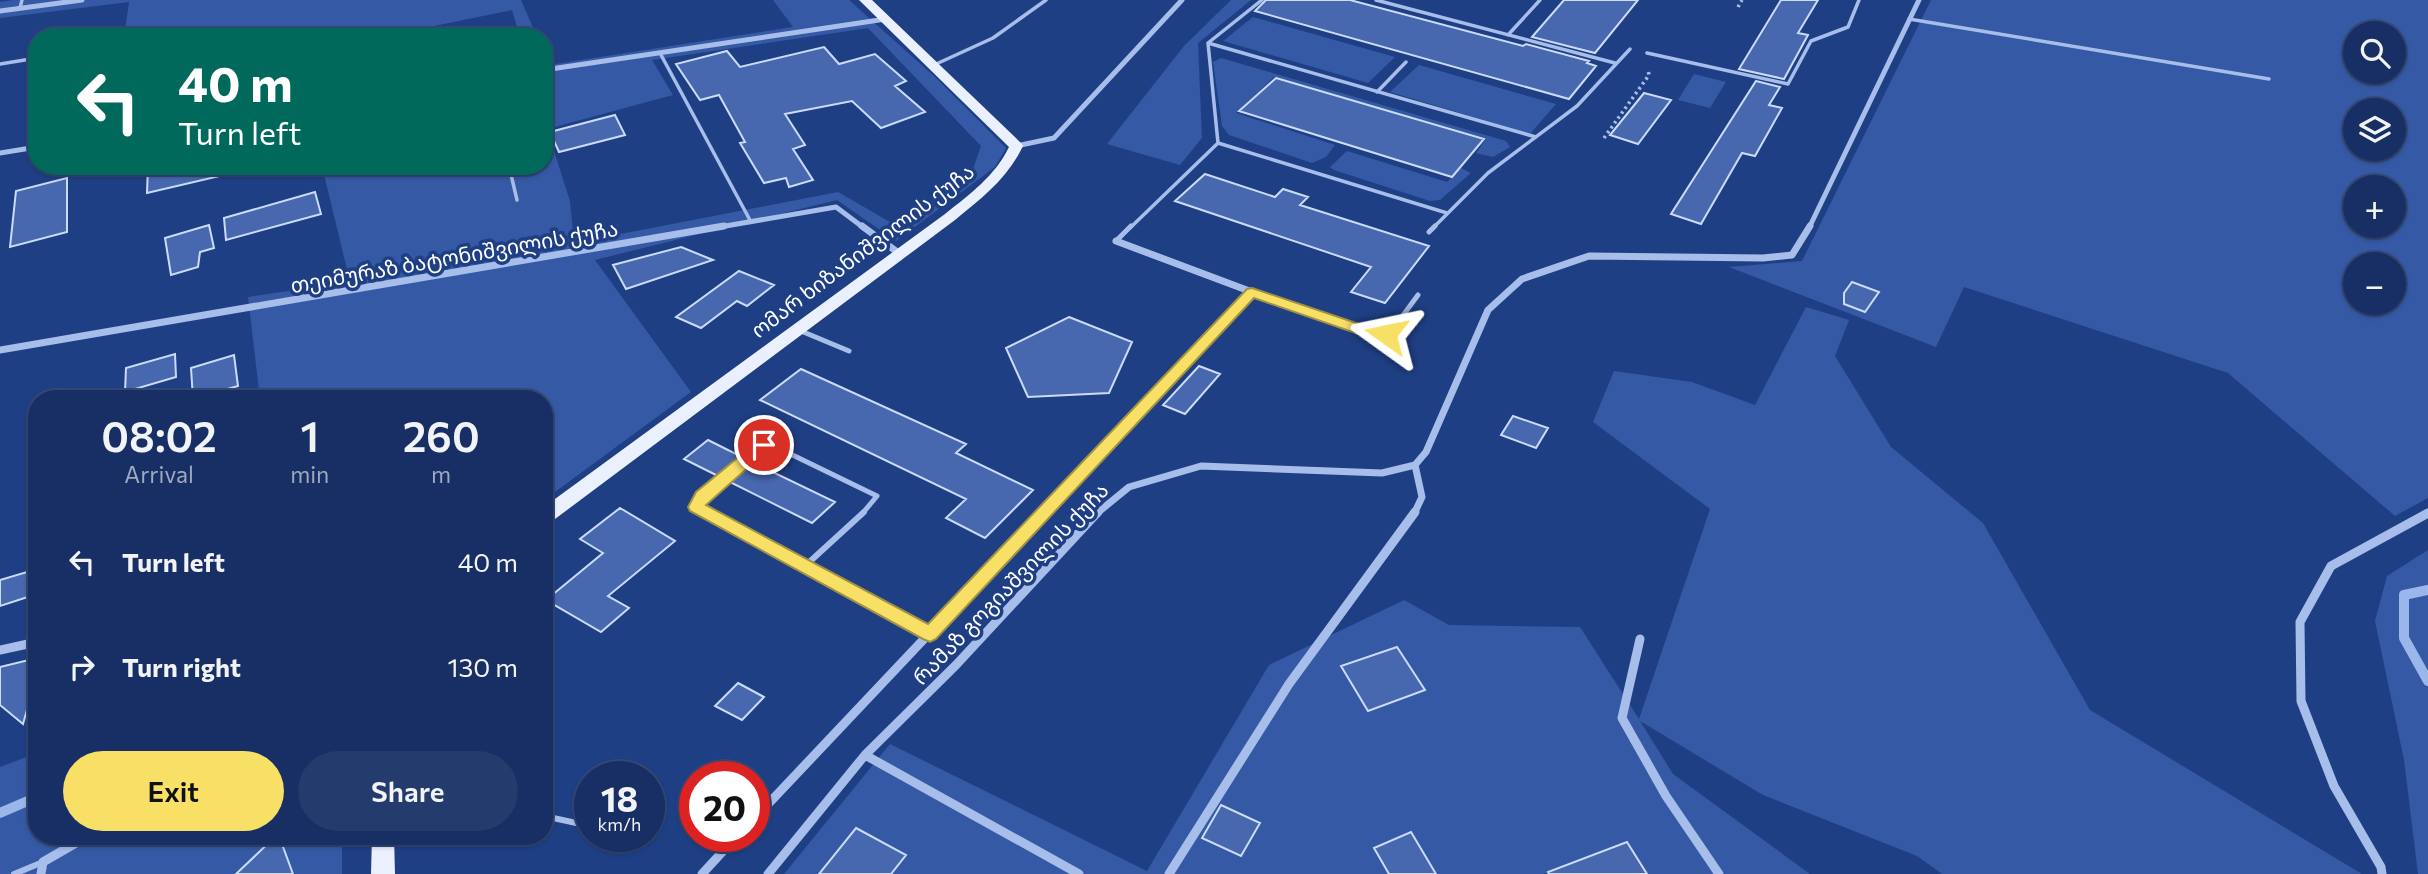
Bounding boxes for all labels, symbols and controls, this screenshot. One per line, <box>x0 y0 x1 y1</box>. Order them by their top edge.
map controls <box>2343 21 2406 315</box>
button: search <box>2343 21 2406 84</box>
text: 40 m <box>178 52 293 112</box>
icon: left <box>63 56 154 147</box>
button: layers <box>2343 98 2406 161</box>
text: Turn left <box>178 112 302 152</box>
street label: ომარ ხიზანიშვილის ქუჩა <box>746 158 980 344</box>
button: + <box>2343 175 2406 238</box>
street label: თეიმურაზ ბატონიშვილის ქუჩა <box>288 215 620 299</box>
button: − <box>2343 252 2406 315</box>
position arrow <box>1349 297 1423 371</box>
text: 08:02 <box>101 409 217 461</box>
text: 1 <box>300 409 319 461</box>
text: 260 <box>403 409 480 461</box>
pin <box>734 415 794 475</box>
icon: arrive <box>745 426 783 464</box>
text: Arrival <box>124 460 194 488</box>
text: min <box>290 460 329 488</box>
text: m <box>431 460 451 488</box>
street label: რამაზ გოგიაშვილის ქუჩა <box>907 477 1114 690</box>
icon: left <box>63 543 101 581</box>
text: Turn left <box>122 546 225 577</box>
text: 40 m <box>458 546 518 577</box>
icon: right <box>63 648 101 686</box>
text: Turn right <box>122 651 241 682</box>
text: 130 m <box>447 651 518 682</box>
button: Exit <box>63 751 284 831</box>
button: Share <box>298 751 518 831</box>
speed limit sign: 20 <box>679 761 770 852</box>
text: 18 <box>601 776 638 819</box>
text: km/h <box>598 813 641 835</box>

